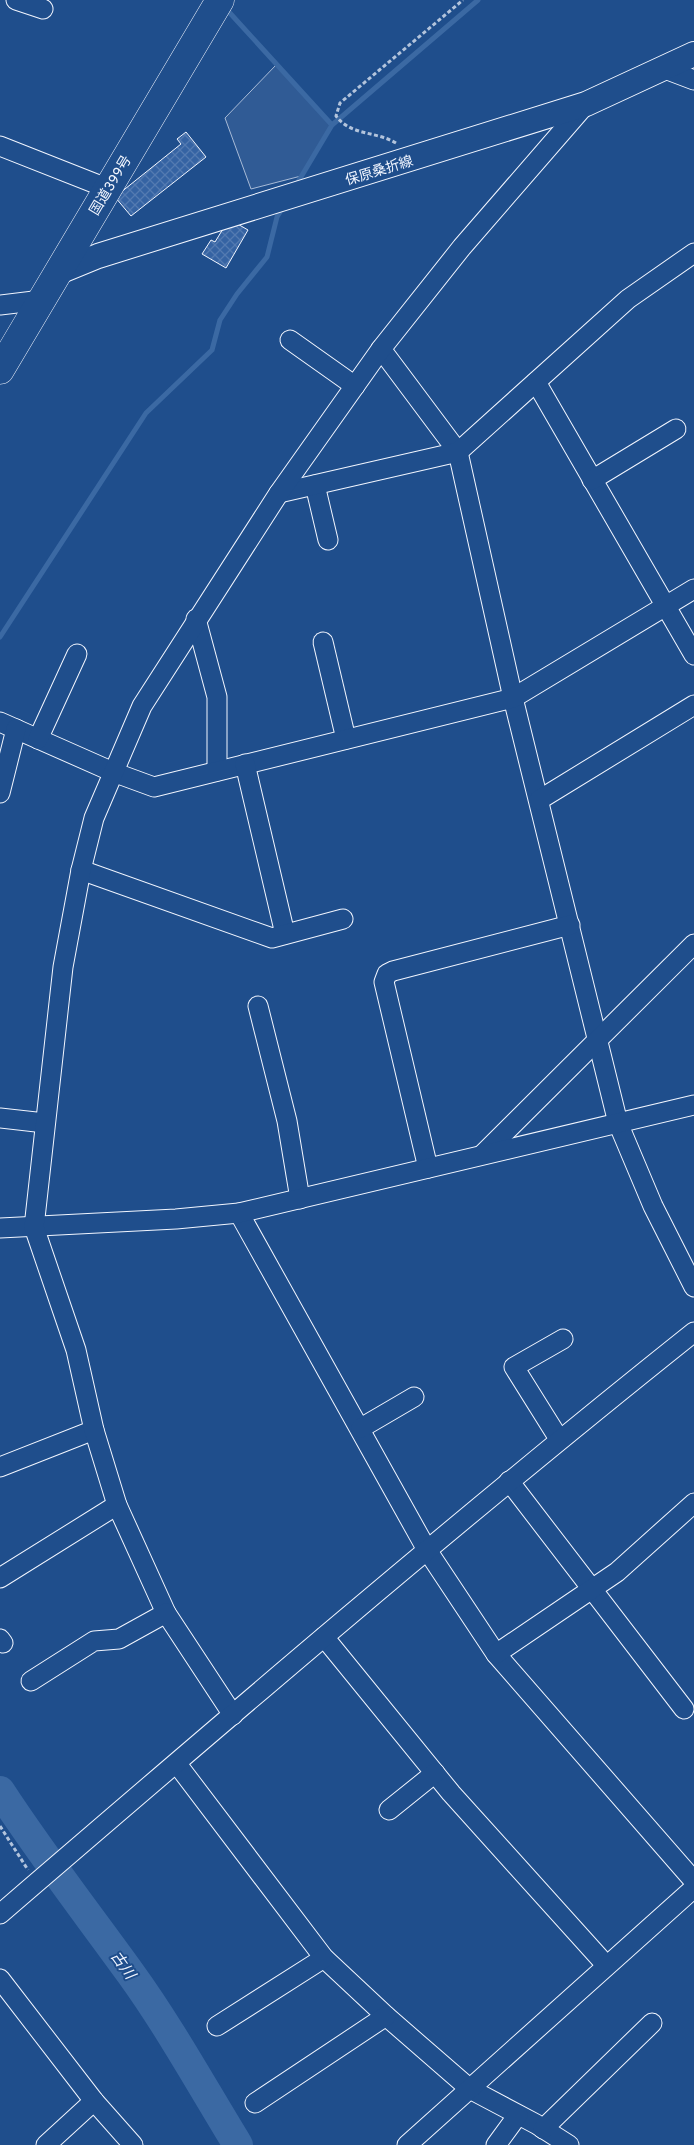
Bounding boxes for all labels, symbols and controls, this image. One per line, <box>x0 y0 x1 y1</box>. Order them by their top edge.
street label: 国道399号 <box>87 153 136 219</box>
street label: 保原桑折線 <box>343 153 415 190</box>
water label: 古川 <box>105 1948 139 1985</box>

